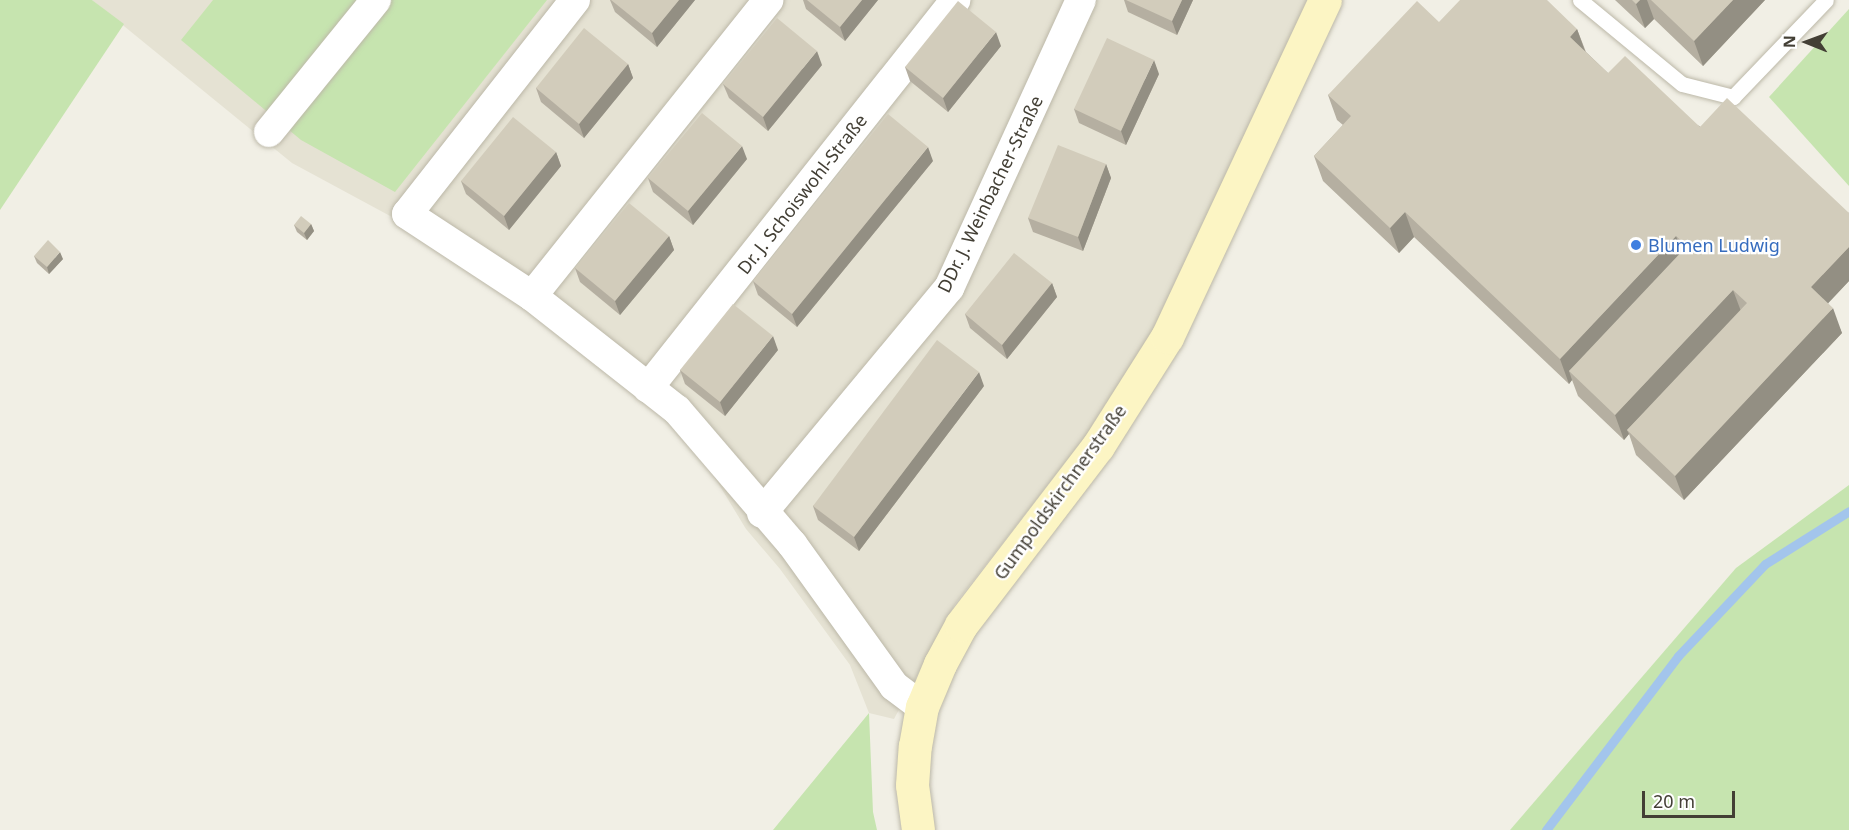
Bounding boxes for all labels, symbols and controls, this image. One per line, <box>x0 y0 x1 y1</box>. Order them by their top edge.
north arrow <box>1777 12 1837 72</box>
text: N <box>1778 35 1800 48</box>
street label: DDr. J. Weinbacher-Straße <box>933 92 1047 296</box>
street label: Dr. J. Schoiswohl-Straße <box>733 110 871 278</box>
place label: Blumen Ludwig <box>1648 234 1780 256</box>
marker: Blumen Ludwig <box>1629 238 1643 252</box>
street label: Gumpoldskirchnerstraße <box>989 400 1131 584</box>
scale bar <box>1645 779 1738 817</box>
text: 20 m <box>1653 789 1695 813</box>

